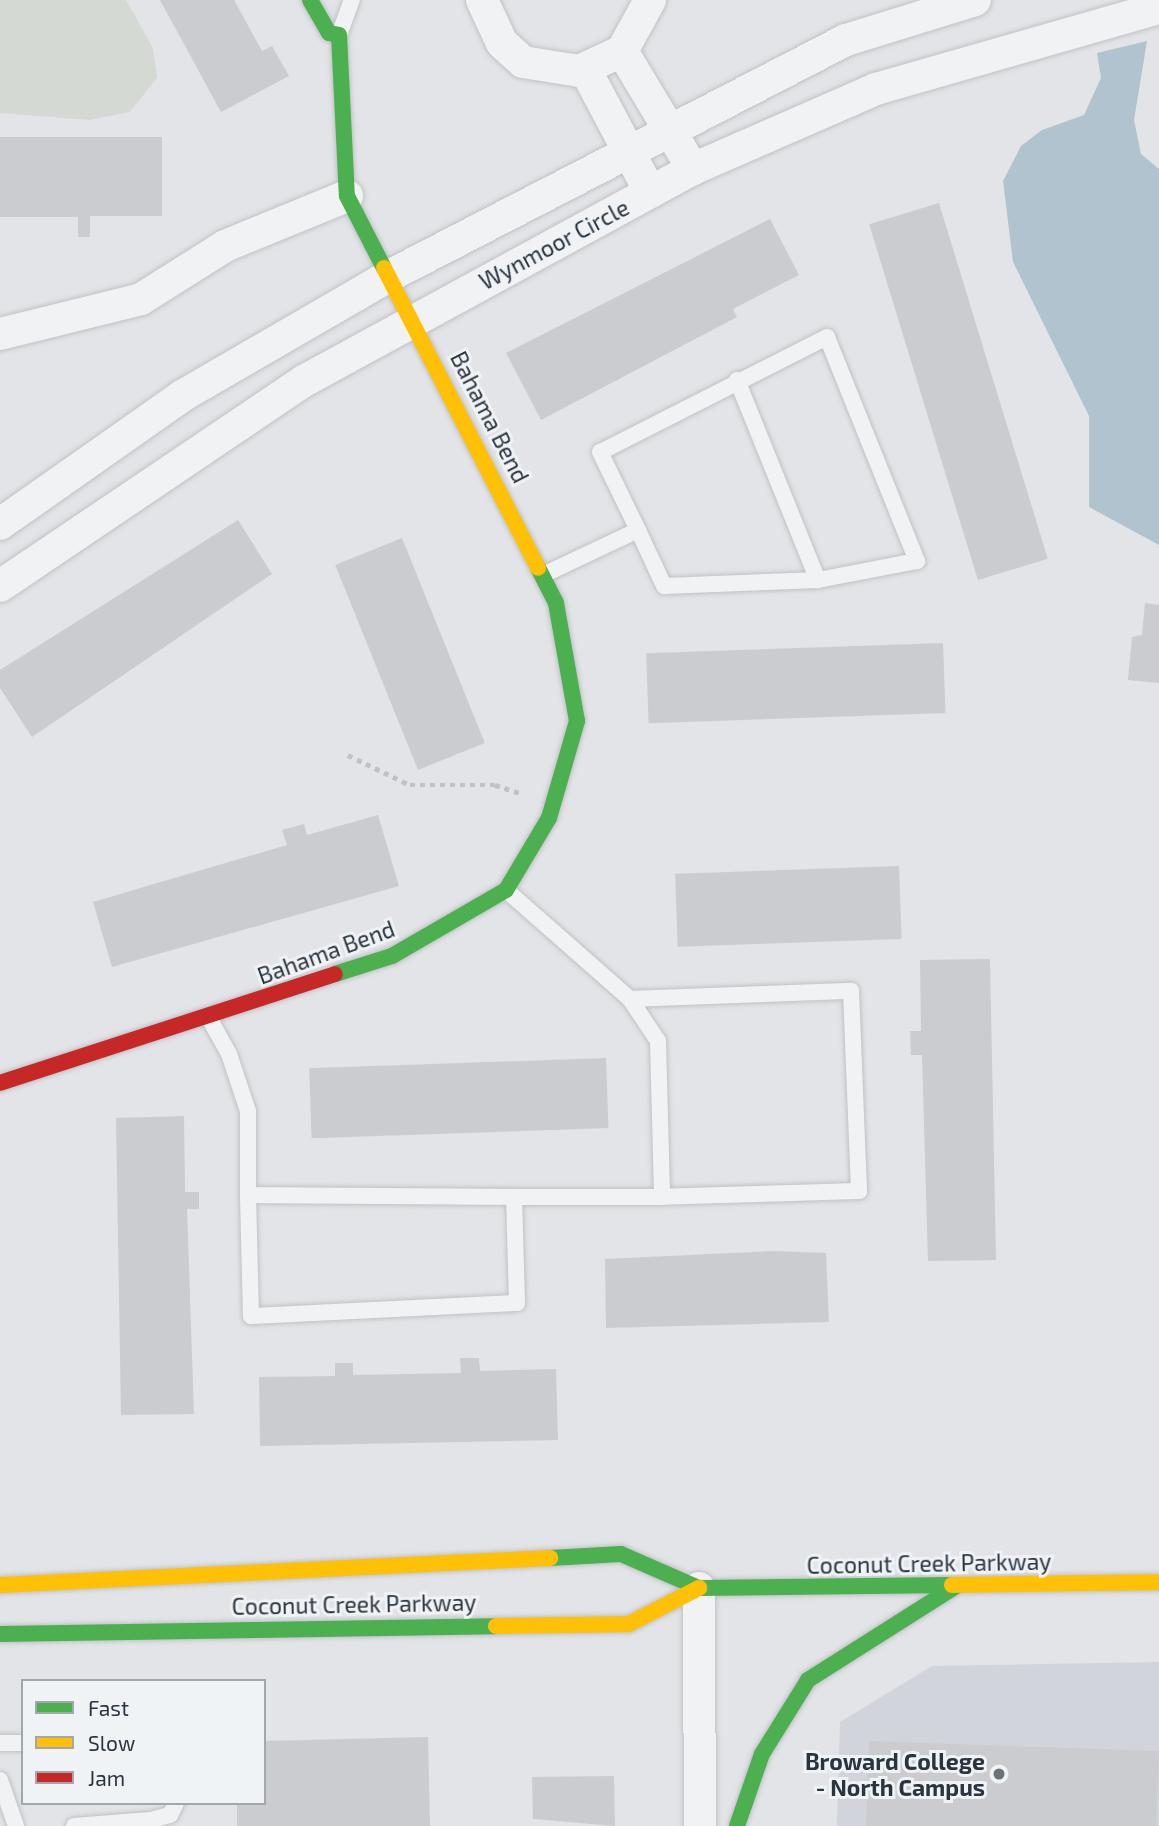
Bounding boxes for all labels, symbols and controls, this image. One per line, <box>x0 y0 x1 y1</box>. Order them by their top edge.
street label: Wynmoor Circle <box>474 193 634 295</box>
street label: Bahama Bend <box>445 347 535 487</box>
street label: Bahama Bend <box>254 914 398 990</box>
street label: Coconut Creek Parkway <box>806 1547 1052 1579</box>
street label: Coconut Creek Parkway <box>231 1588 477 1620</box>
legend <box>21 1679 266 1805</box>
text: Fast <box>88 1695 129 1720</box>
text: Slow <box>88 1730 135 1755</box>
place label: Broward College - North Campus <box>805 1747 985 1801</box>
text: Jam <box>88 1765 125 1790</box>
marker: Broward College - North Campus <box>991 1766 1007 1782</box>

